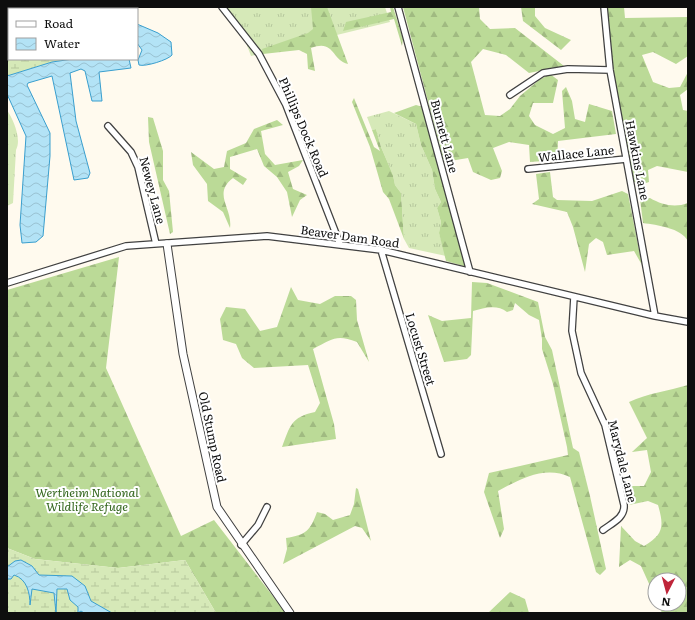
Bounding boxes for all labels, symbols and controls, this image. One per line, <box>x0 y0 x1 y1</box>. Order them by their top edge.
legend <box>8 8 138 60</box>
text: Road <box>44 14 74 32</box>
text: Water <box>44 34 80 52</box>
street label: Phillips Dock Road <box>275 74 333 180</box>
street label: Burnett Lane <box>427 97 463 175</box>
street label: Hawkins Lane <box>621 118 655 202</box>
street label: Wallace Lane <box>537 140 615 166</box>
street label: Newey Lane <box>135 154 171 226</box>
street label: Beaver Dam Road <box>299 220 401 252</box>
street label: Locust Street <box>401 310 441 388</box>
street label: Old Stump Road <box>195 390 232 485</box>
street label: Marydale Lane <box>604 418 642 504</box>
park label: Wertheim National Wildlife Refuge <box>35 483 139 515</box>
north arrow <box>647 572 687 612</box>
text: N <box>660 595 671 611</box>

